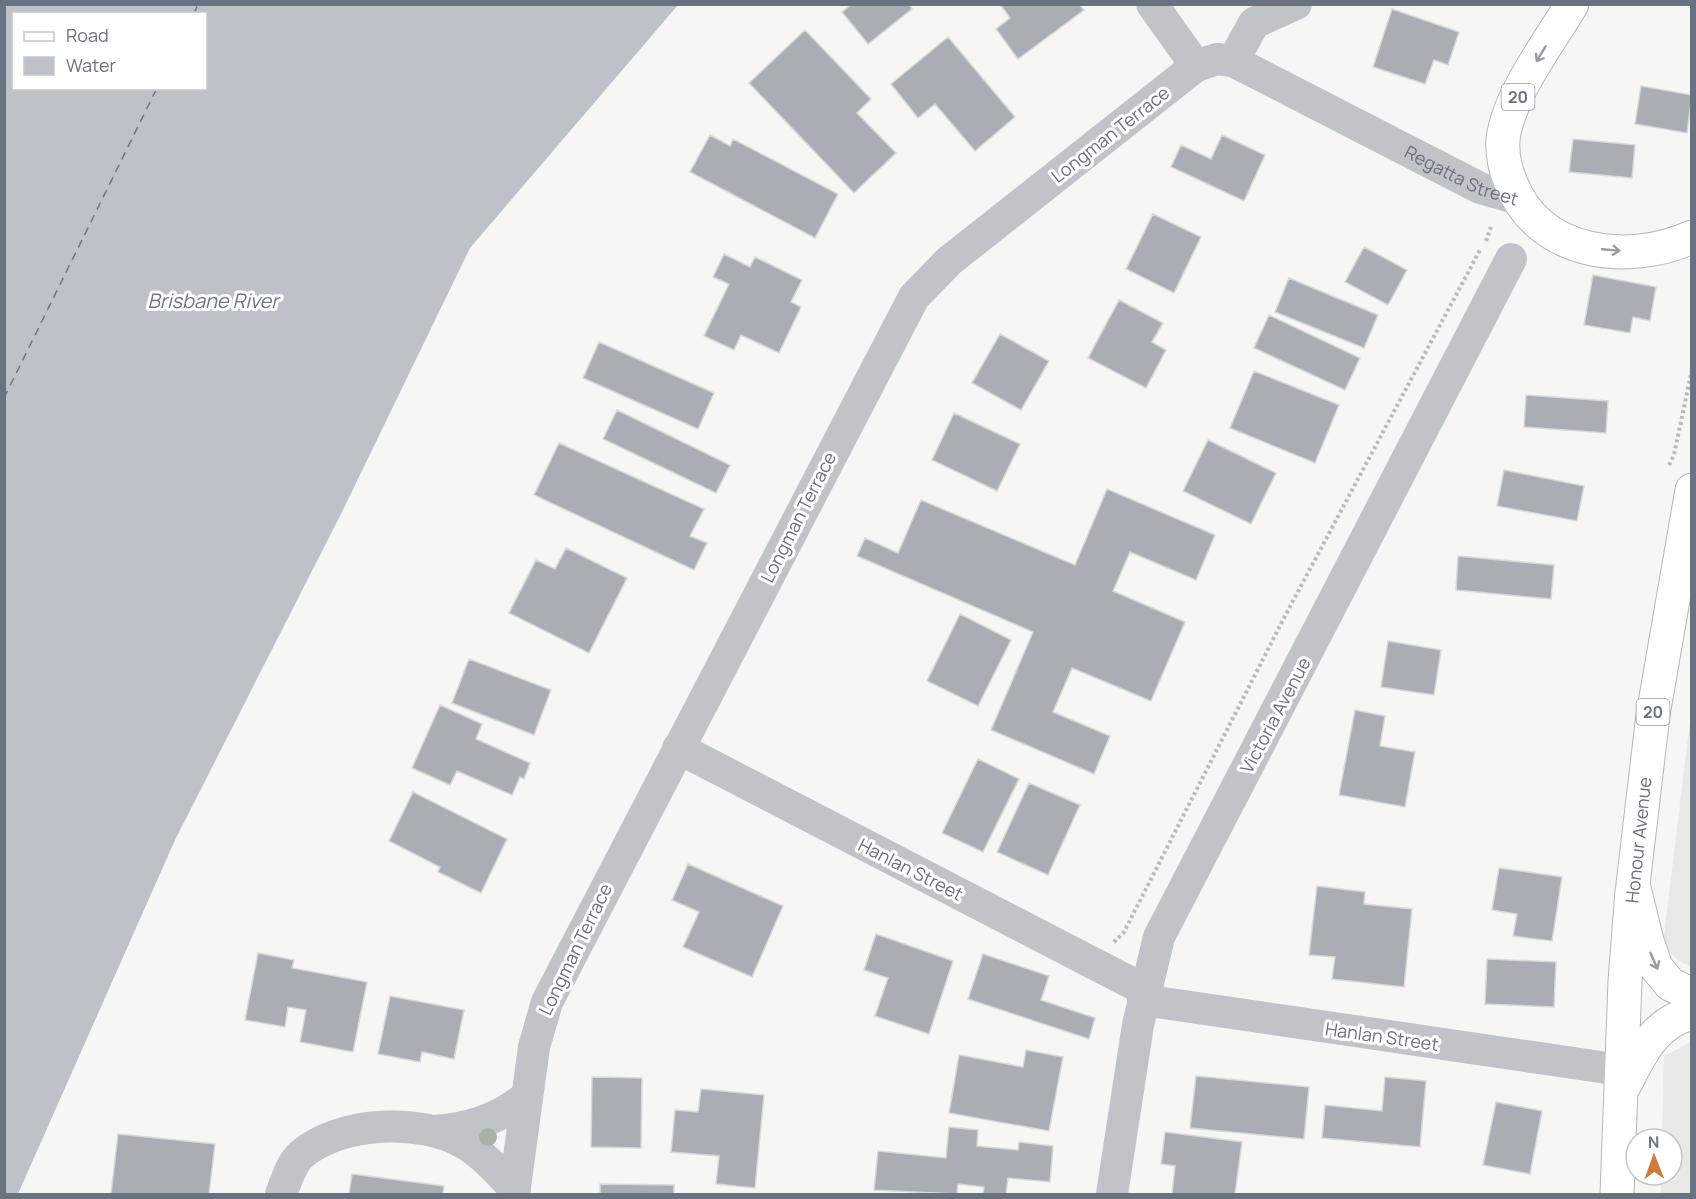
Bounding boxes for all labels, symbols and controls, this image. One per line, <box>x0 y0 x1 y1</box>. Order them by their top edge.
legend <box>12 12 207 90</box>
text: Road <box>66 23 109 47</box>
one-way arrow <box>1535 45 1547 62</box>
text: Water <box>66 53 116 77</box>
street label: Longman Terrace <box>1046 80 1174 188</box>
road number: 20 <box>1502 84 1534 110</box>
street label: Regatta Street <box>1401 139 1521 211</box>
one-way arrow <box>1600 245 1620 256</box>
water label: Brisbane River <box>147 287 281 314</box>
street label: Longman Terrace <box>755 448 841 586</box>
street label: Victoria Avenue <box>1234 653 1316 777</box>
road number: 20 <box>1636 699 1670 725</box>
street label: Honour Avenue <box>1619 776 1657 904</box>
street label: Hanlan Street <box>855 832 967 906</box>
street label: Longman Terrace <box>533 879 617 1019</box>
one-way arrow <box>1649 951 1660 969</box>
street label: Hanlan Street <box>1324 1016 1440 1056</box>
north arrow <box>1624 1127 1684 1187</box>
text: N <box>1648 1131 1660 1153</box>

